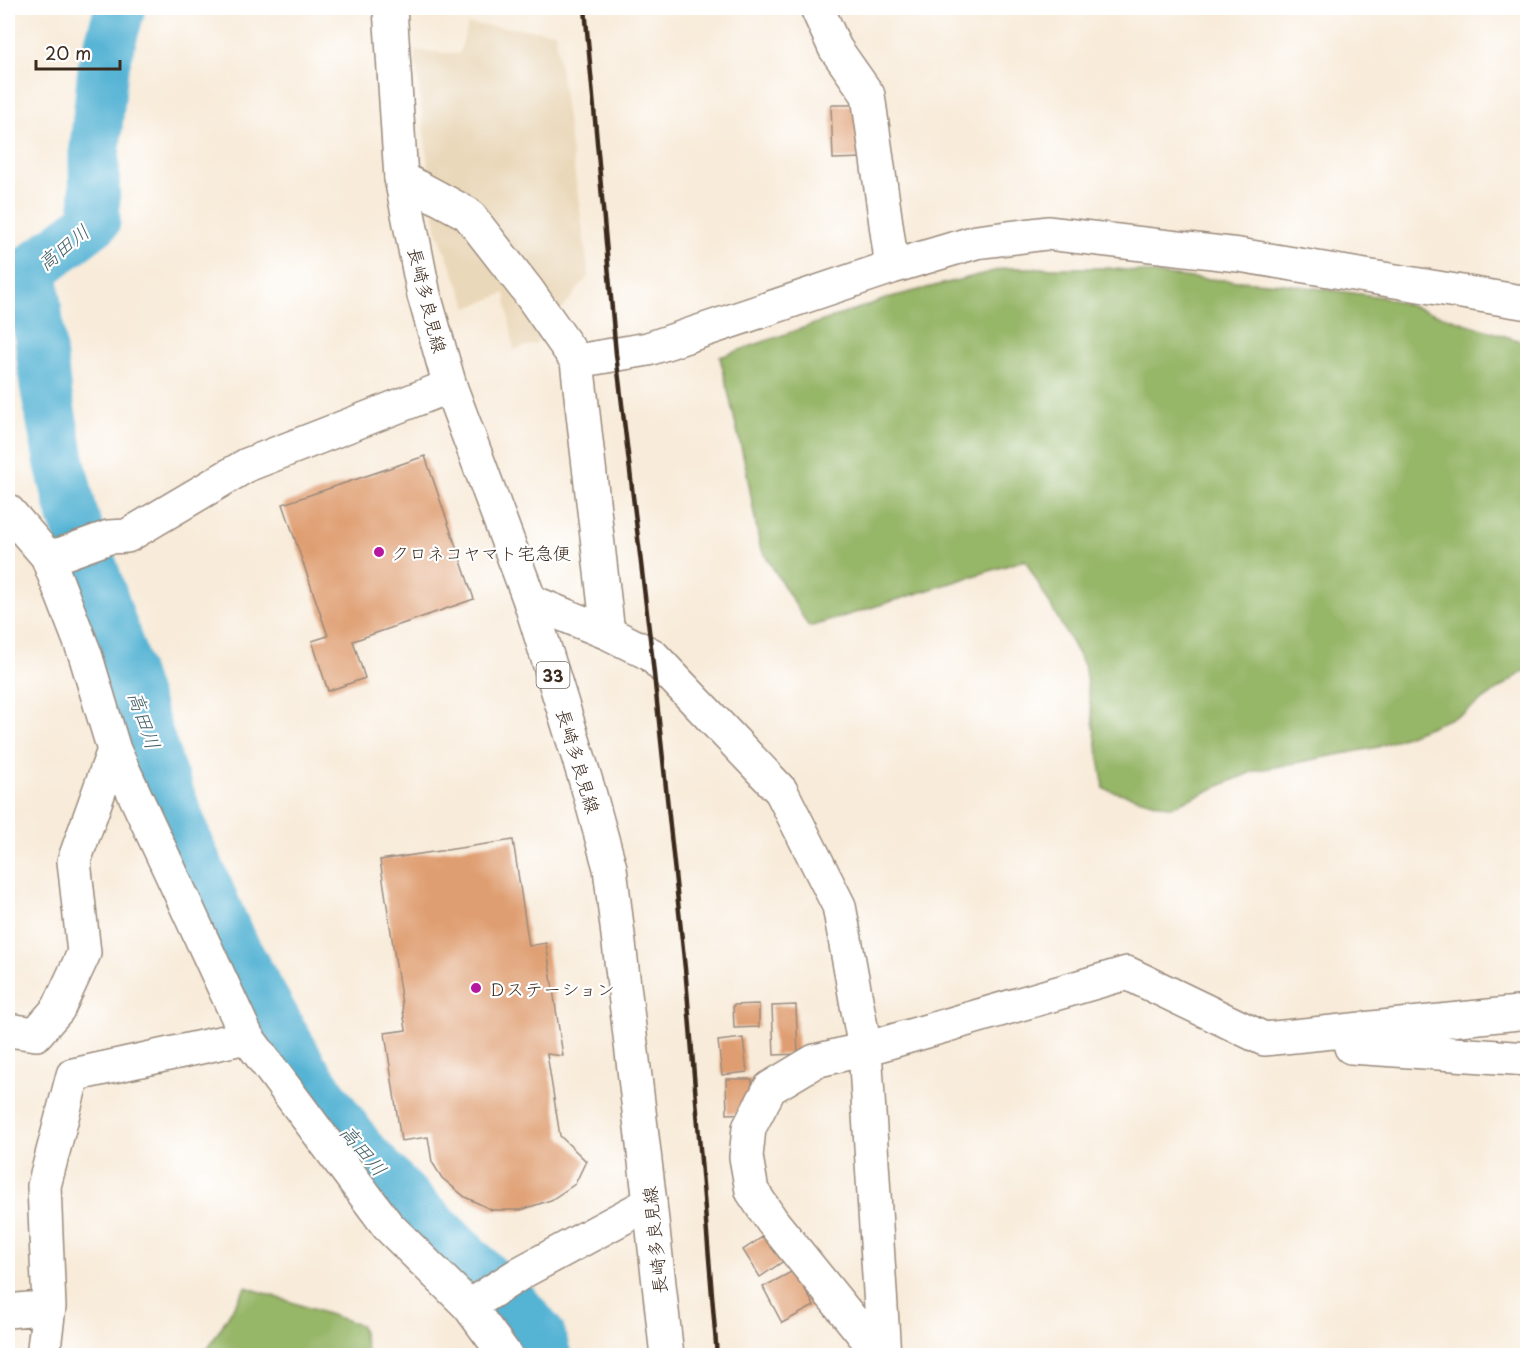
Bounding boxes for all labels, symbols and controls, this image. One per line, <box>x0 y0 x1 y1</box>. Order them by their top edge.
scale bar <box>36 33 120 71</box>
text: 20 m <box>45 39 91 66</box>
water label: 高田川 <box>30 216 96 278</box>
street label: 長崎多良見線 <box>402 244 454 356</box>
place label: クロネコヤマト宅急便 <box>391 539 571 566</box>
marker: クロネコヤマト宅急便 <box>372 545 386 559</box>
road number: 33 <box>536 662 570 688</box>
water label: 高田川 <box>121 687 169 753</box>
street label: 長崎多良見線 <box>550 705 608 817</box>
place label: Ｄステーション <box>488 975 615 1002</box>
marker: Ｄステーション <box>469 981 483 995</box>
water label: 高田川 <box>333 1117 395 1183</box>
street label: 長崎多良見線 <box>635 1185 673 1295</box>

